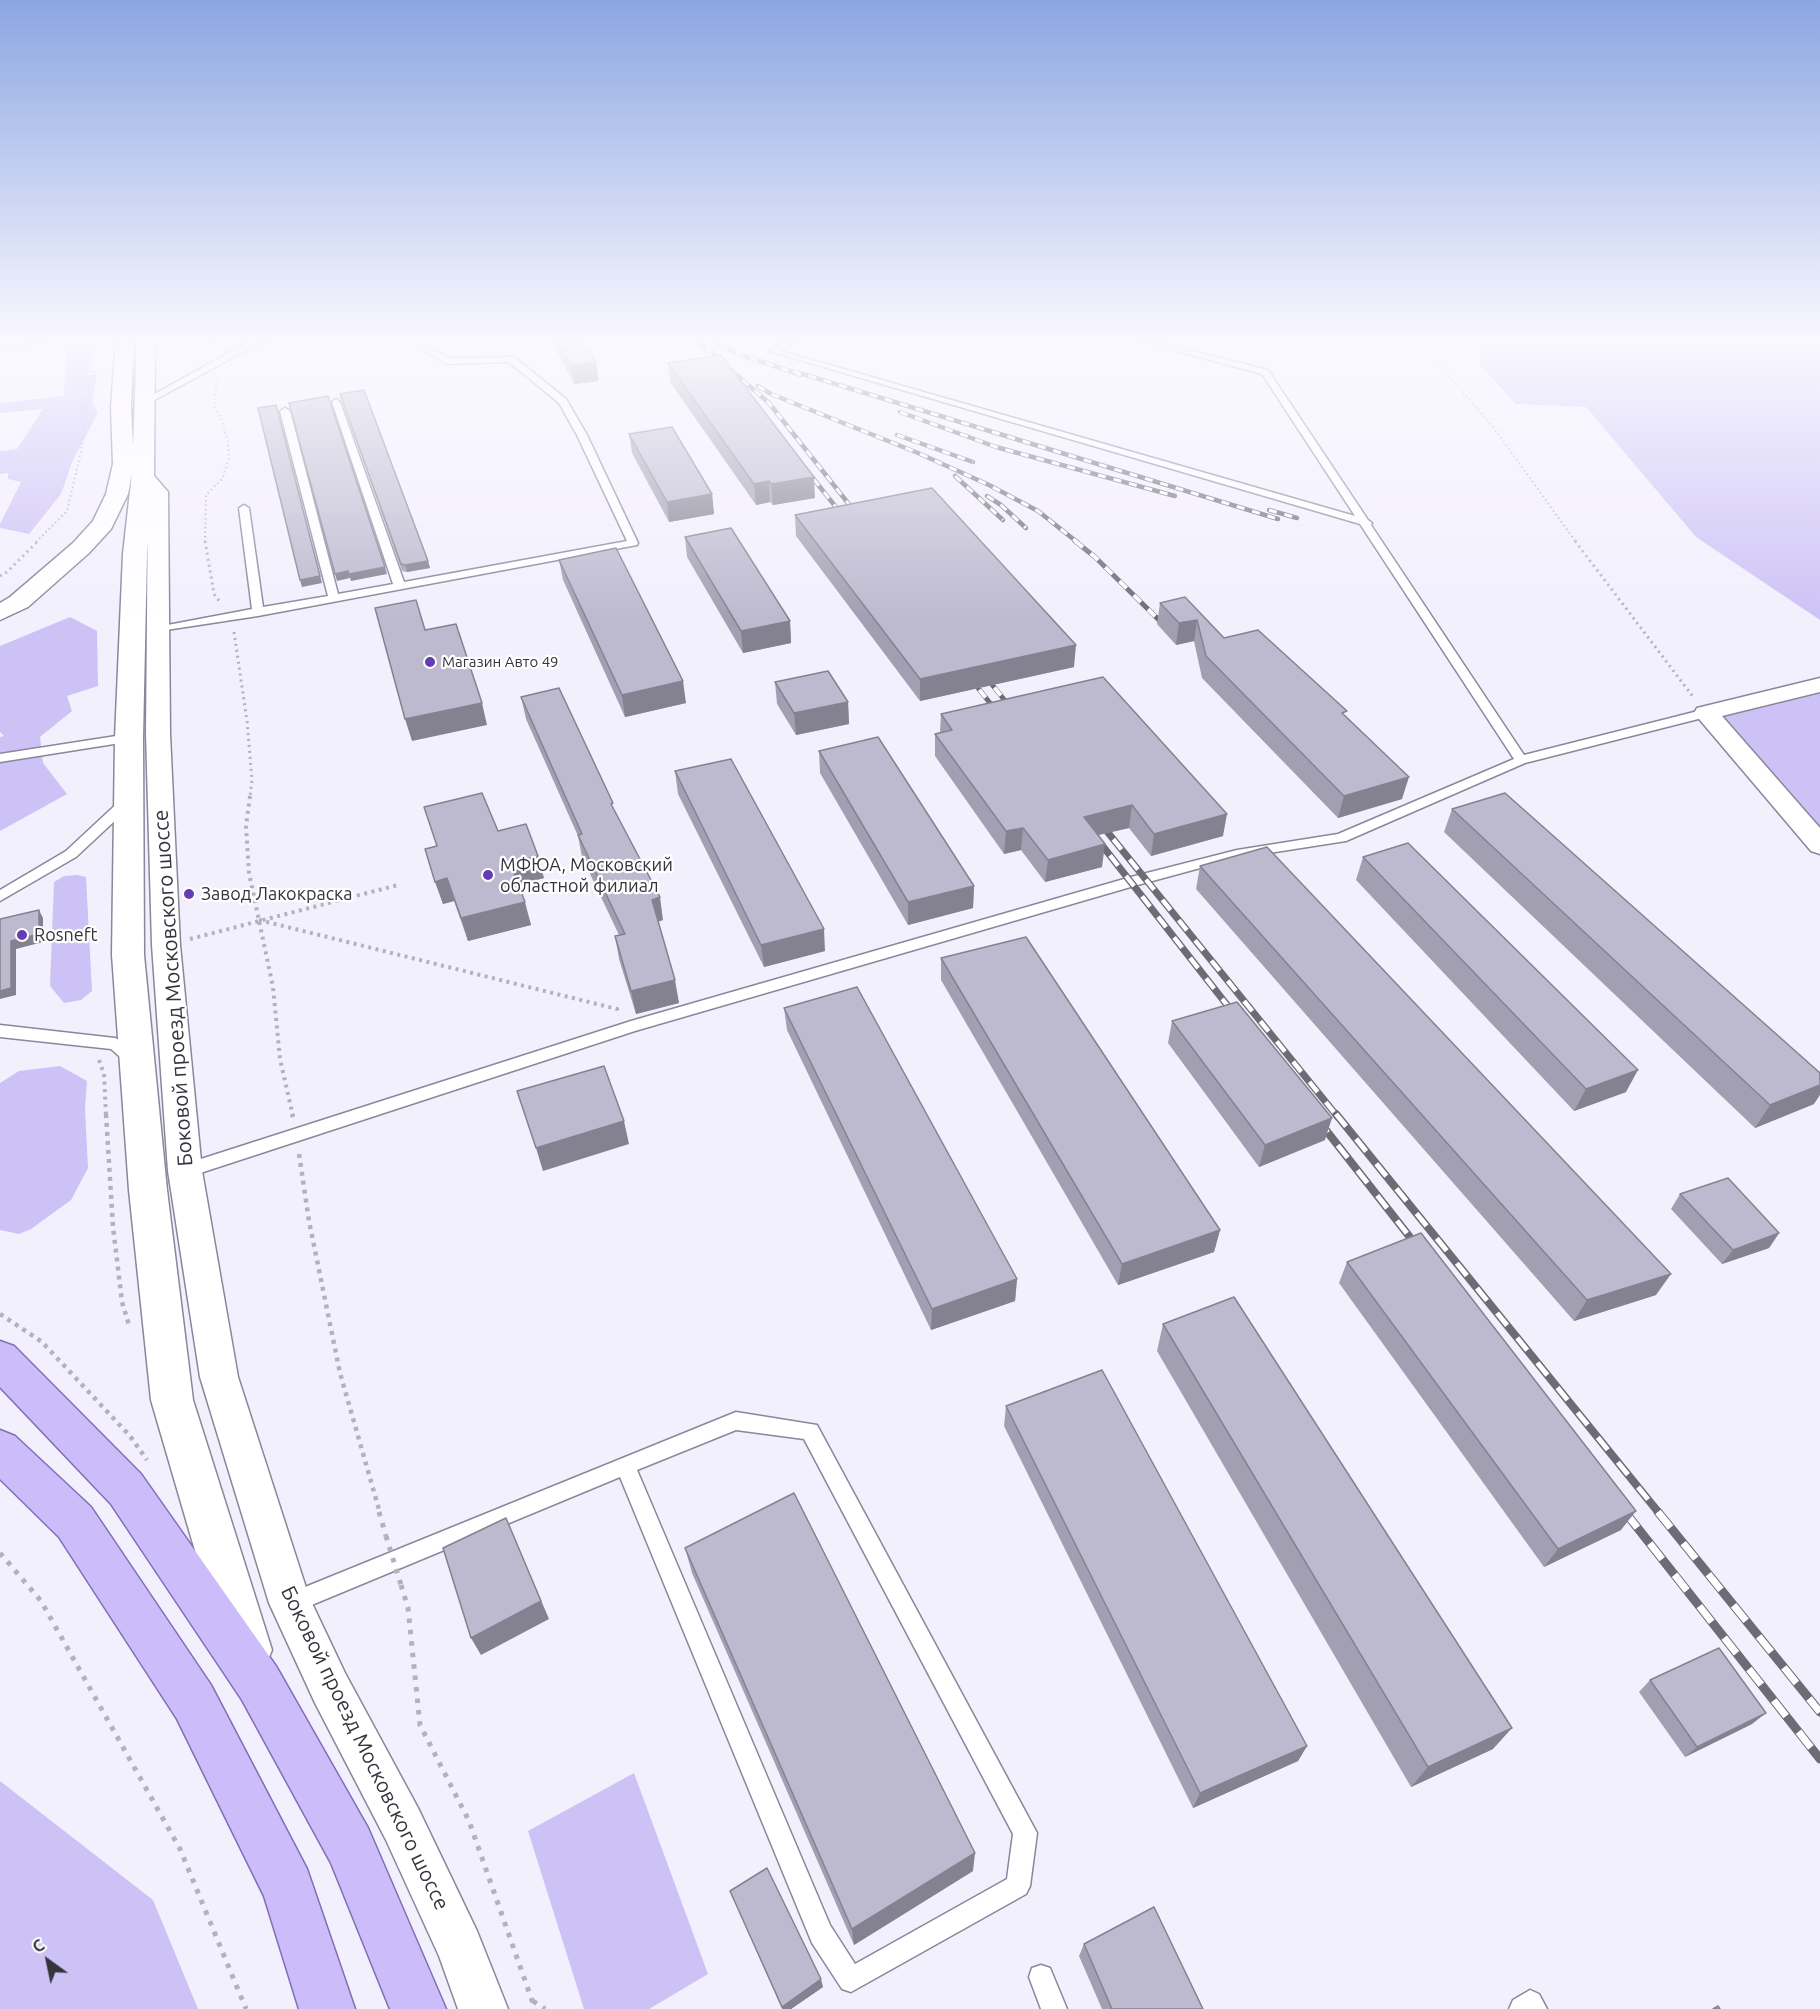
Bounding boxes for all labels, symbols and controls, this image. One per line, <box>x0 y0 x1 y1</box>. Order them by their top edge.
place label: Магазин Авто 49 <box>442 653 559 671</box>
marker: Магазин Авто 49 <box>423 655 437 669</box>
street label: Боковой проезд Московского шоссе <box>148 809 198 1167</box>
place label: МФЮА, Московский областной филиал <box>500 854 673 896</box>
marker: МФЮА, Московский областной филиал <box>481 868 495 882</box>
place label: Завод Лакокраска <box>201 883 353 905</box>
marker: Завод Лакокраска <box>182 887 196 901</box>
place label: Rosneft <box>34 924 98 946</box>
marker: Rosneft <box>15 928 29 942</box>
street label: Боковой проезд Московского шоссе <box>275 1582 455 1914</box>
north arrow <box>18 1931 78 1991</box>
text: С <box>29 1936 47 1956</box>

